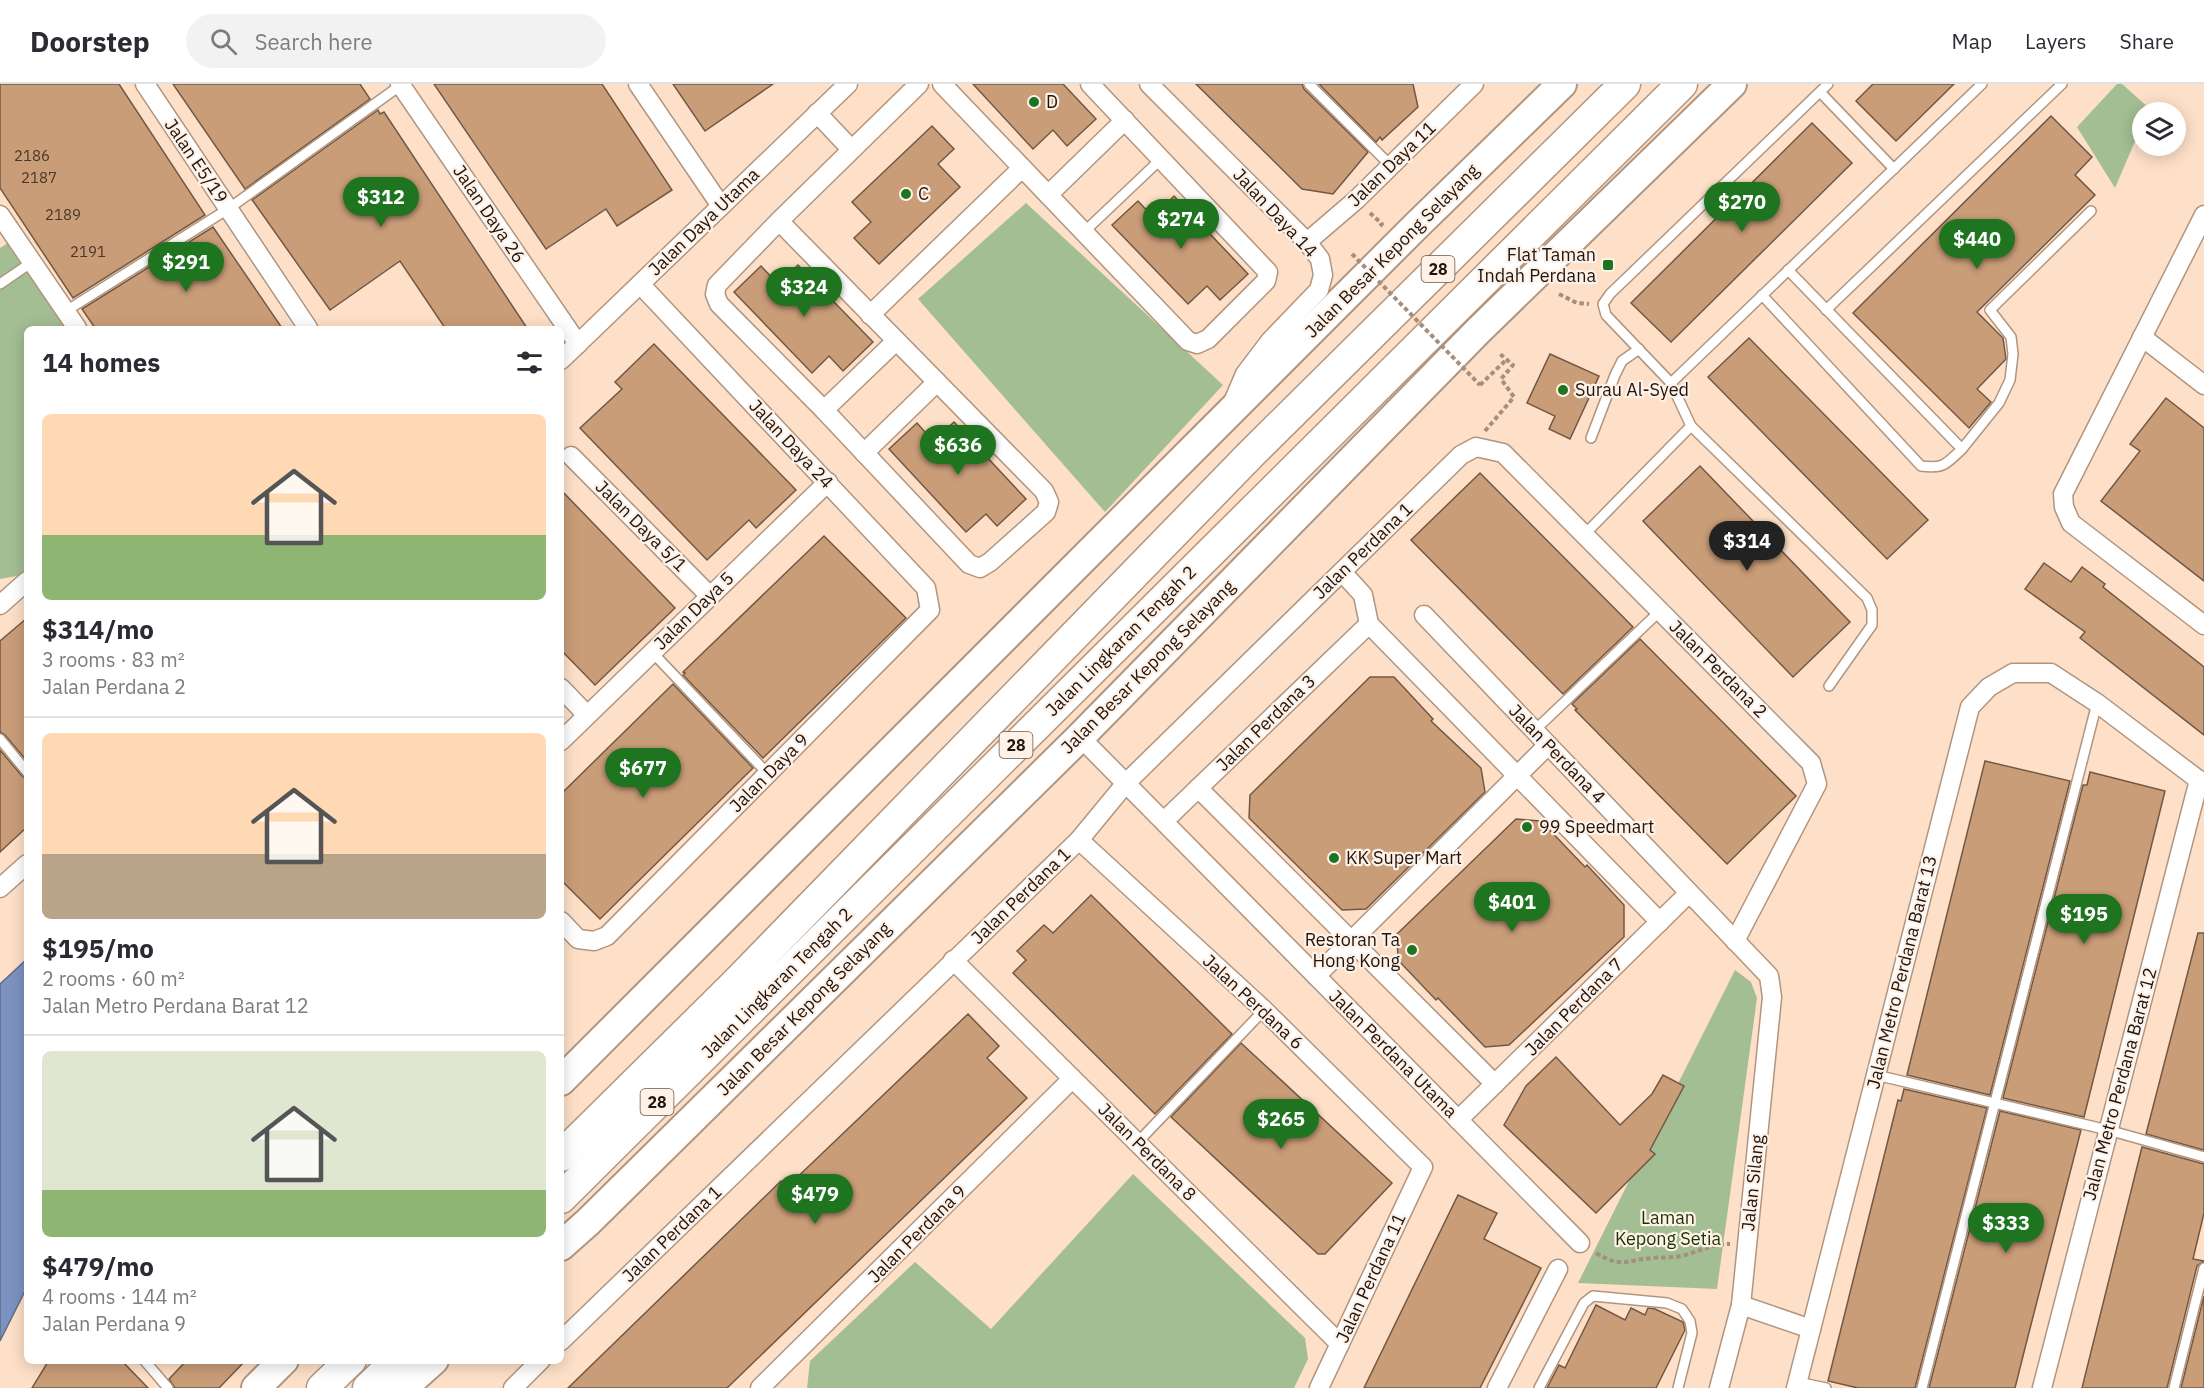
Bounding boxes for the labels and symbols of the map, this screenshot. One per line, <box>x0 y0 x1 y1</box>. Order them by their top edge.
place label: D <box>1046 90 1058 113</box>
marker: D <box>1027 95 1041 109</box>
street label: Jalan E5/19 <box>160 114 233 208</box>
street label: Jalan Daya 11 <box>1343 116 1440 211</box>
house number: 2186 <box>14 146 50 165</box>
street label: Jalan Besar Kepong Selayang <box>1300 158 1484 343</box>
street label: Jalan Daya 26 <box>448 160 531 267</box>
street label: Jalan Daya Utama <box>643 163 764 280</box>
street label: Jalan Daya 14 <box>1228 163 1323 262</box>
house number: 2187 <box>21 168 57 187</box>
pin: $312 <box>345 177 417 228</box>
place label: C <box>918 182 929 205</box>
pin: $270 <box>1706 182 1778 233</box>
marker: C <box>899 187 913 201</box>
pin: $274 <box>1145 199 1217 250</box>
house number: 2189 <box>45 205 81 224</box>
pin: $440 <box>1941 219 2013 270</box>
house number: 2191 <box>70 242 106 261</box>
pin: $291 <box>150 242 222 293</box>
place label: Flat Taman Indah Perdana <box>1477 243 1596 287</box>
road number: 28 <box>1422 256 1454 282</box>
marker: Flat Taman Indah Perdana <box>1601 258 1615 272</box>
pin: $324 <box>768 267 840 318</box>
place label: Surau Al-Syed <box>1575 378 1689 401</box>
marker: Surau Al-Syed <box>1556 383 1570 397</box>
street label: Jalan Daya 24 <box>744 394 839 493</box>
pin: $636 <box>922 425 994 476</box>
street label: Jalan Daya 5/1 <box>591 475 692 576</box>
street label: Jalan Perdana 1 <box>1308 497 1417 604</box>
pin: $314 <box>1711 521 1783 572</box>
street label: Jalan Lingkaran Tengah 2 <box>1040 560 1201 721</box>
street label: Jalan Daya 5 <box>649 567 739 655</box>
street label: Jalan Besar Kepong Selayang <box>1056 574 1240 759</box>
street label: Jalan Perdana 2 <box>1664 615 1772 723</box>
street label: Jalan Perdana 3 <box>1211 669 1320 776</box>
street label: Jalan Perdana 4 <box>1504 699 1611 808</box>
street label: Jalan Daya 9 <box>724 728 813 817</box>
road number: 28 <box>1000 732 1032 758</box>
pin: $677 <box>607 748 679 799</box>
place label: 99 Speedmart <box>1539 815 1654 838</box>
marker: 99 Speedmart <box>1520 820 1534 834</box>
street label: Jalan Perdana 1 <box>966 842 1075 949</box>
place label: KK Super Mart <box>1346 846 1462 869</box>
marker: KK Super Mart <box>1327 851 1341 865</box>
street label: Jalan Metro Perdana Barat 13 <box>1861 853 1942 1091</box>
pin: $401 <box>1476 882 1548 933</box>
pin: $195 <box>2048 894 2120 945</box>
street label: Jalan Lingkaran Tengah 2 <box>696 902 857 1063</box>
street label: Jalan Besar Kepong Selayang <box>712 916 896 1101</box>
place label: Restoran Ta Hong Kong <box>1305 928 1400 972</box>
marker: Restoran Ta Hong Kong <box>1405 943 1419 957</box>
street label: Jalan Perdana 6 <box>1198 949 1309 1054</box>
street label: Jalan Perdana 7 <box>1520 953 1628 1061</box>
street label: Jalan Metro Perdana Barat 12 <box>2077 965 2162 1203</box>
street label: Jalan Perdana Utama <box>1324 985 1463 1123</box>
road number: 28 <box>640 1089 674 1115</box>
street label: Jalan Perdana 8 <box>1093 1098 1201 1206</box>
pin: $265 <box>1245 1099 1317 1150</box>
street label: Jalan Silang <box>1736 1133 1769 1232</box>
pin: $479 <box>779 1174 851 1225</box>
street label: Jalan Perdana 1 <box>617 1180 726 1287</box>
street label: Jalan Perdana 9 <box>863 1180 971 1288</box>
pin: $333 <box>1970 1203 2042 1254</box>
park label: Laman Kepong Setia <box>1615 1206 1721 1250</box>
street label: Jalan Perdana 11 <box>1330 1209 1411 1346</box>

